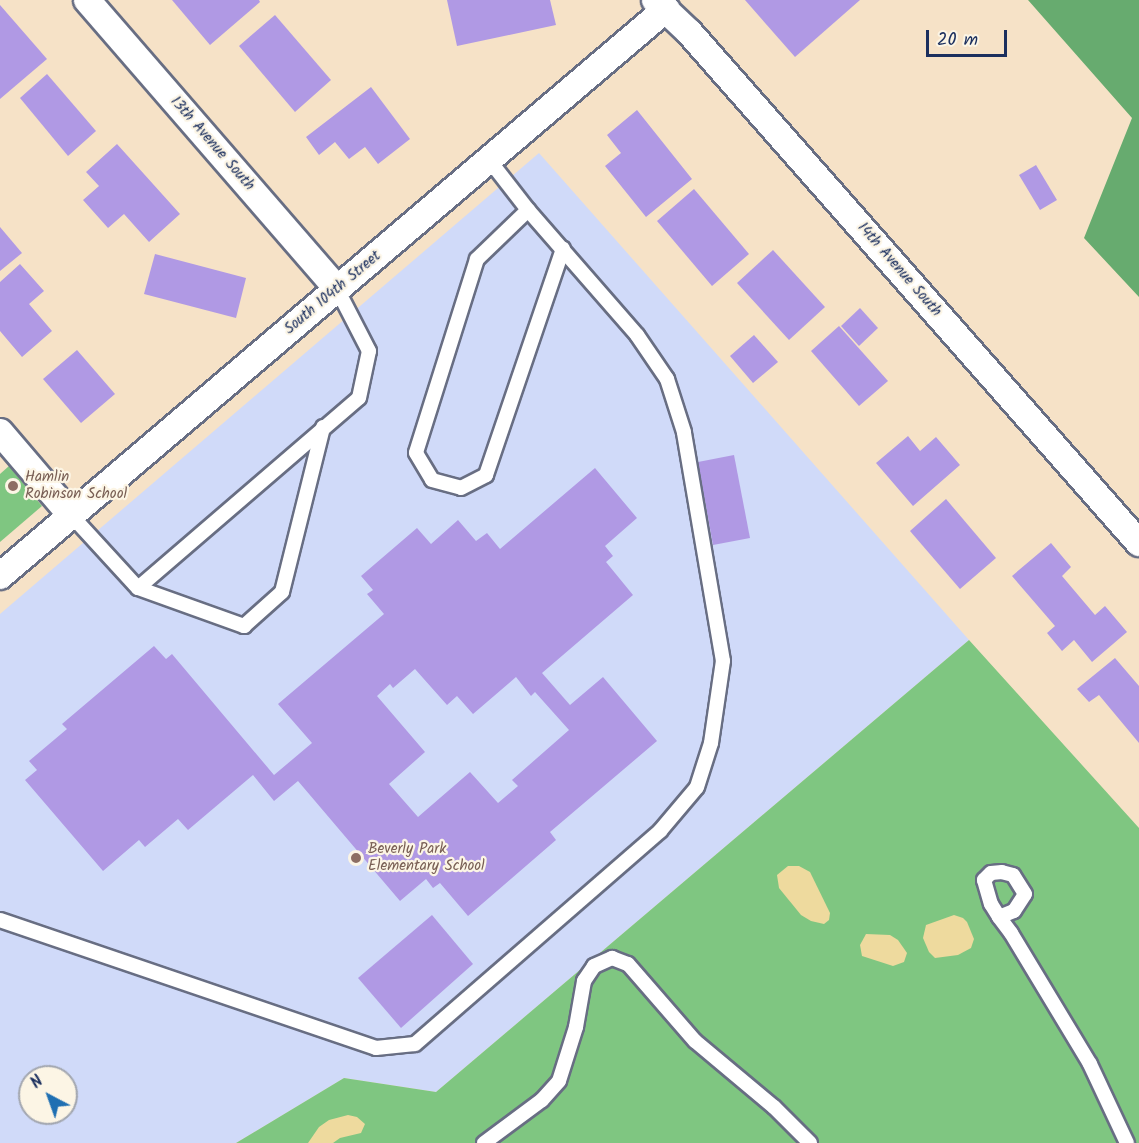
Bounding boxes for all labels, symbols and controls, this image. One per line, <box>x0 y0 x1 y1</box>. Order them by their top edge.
scale bar <box>929 18 1010 56</box>
text: 20 m <box>937 26 978 55</box>
street label: 13th Avenue South <box>166 93 258 195</box>
street label: 14th Avenue South <box>853 219 945 321</box>
street label: South 104th Street <box>281 247 385 339</box>
place label: Hamlin Robinson School <box>25 468 127 503</box>
marker: Hamlin Robinson School <box>6 479 20 493</box>
place label: Beverly Park Elementary School <box>368 840 485 875</box>
marker: Beverly Park Elementary School <box>349 851 363 865</box>
north arrow <box>18 1065 78 1125</box>
text: N <box>25 1070 49 1095</box>

